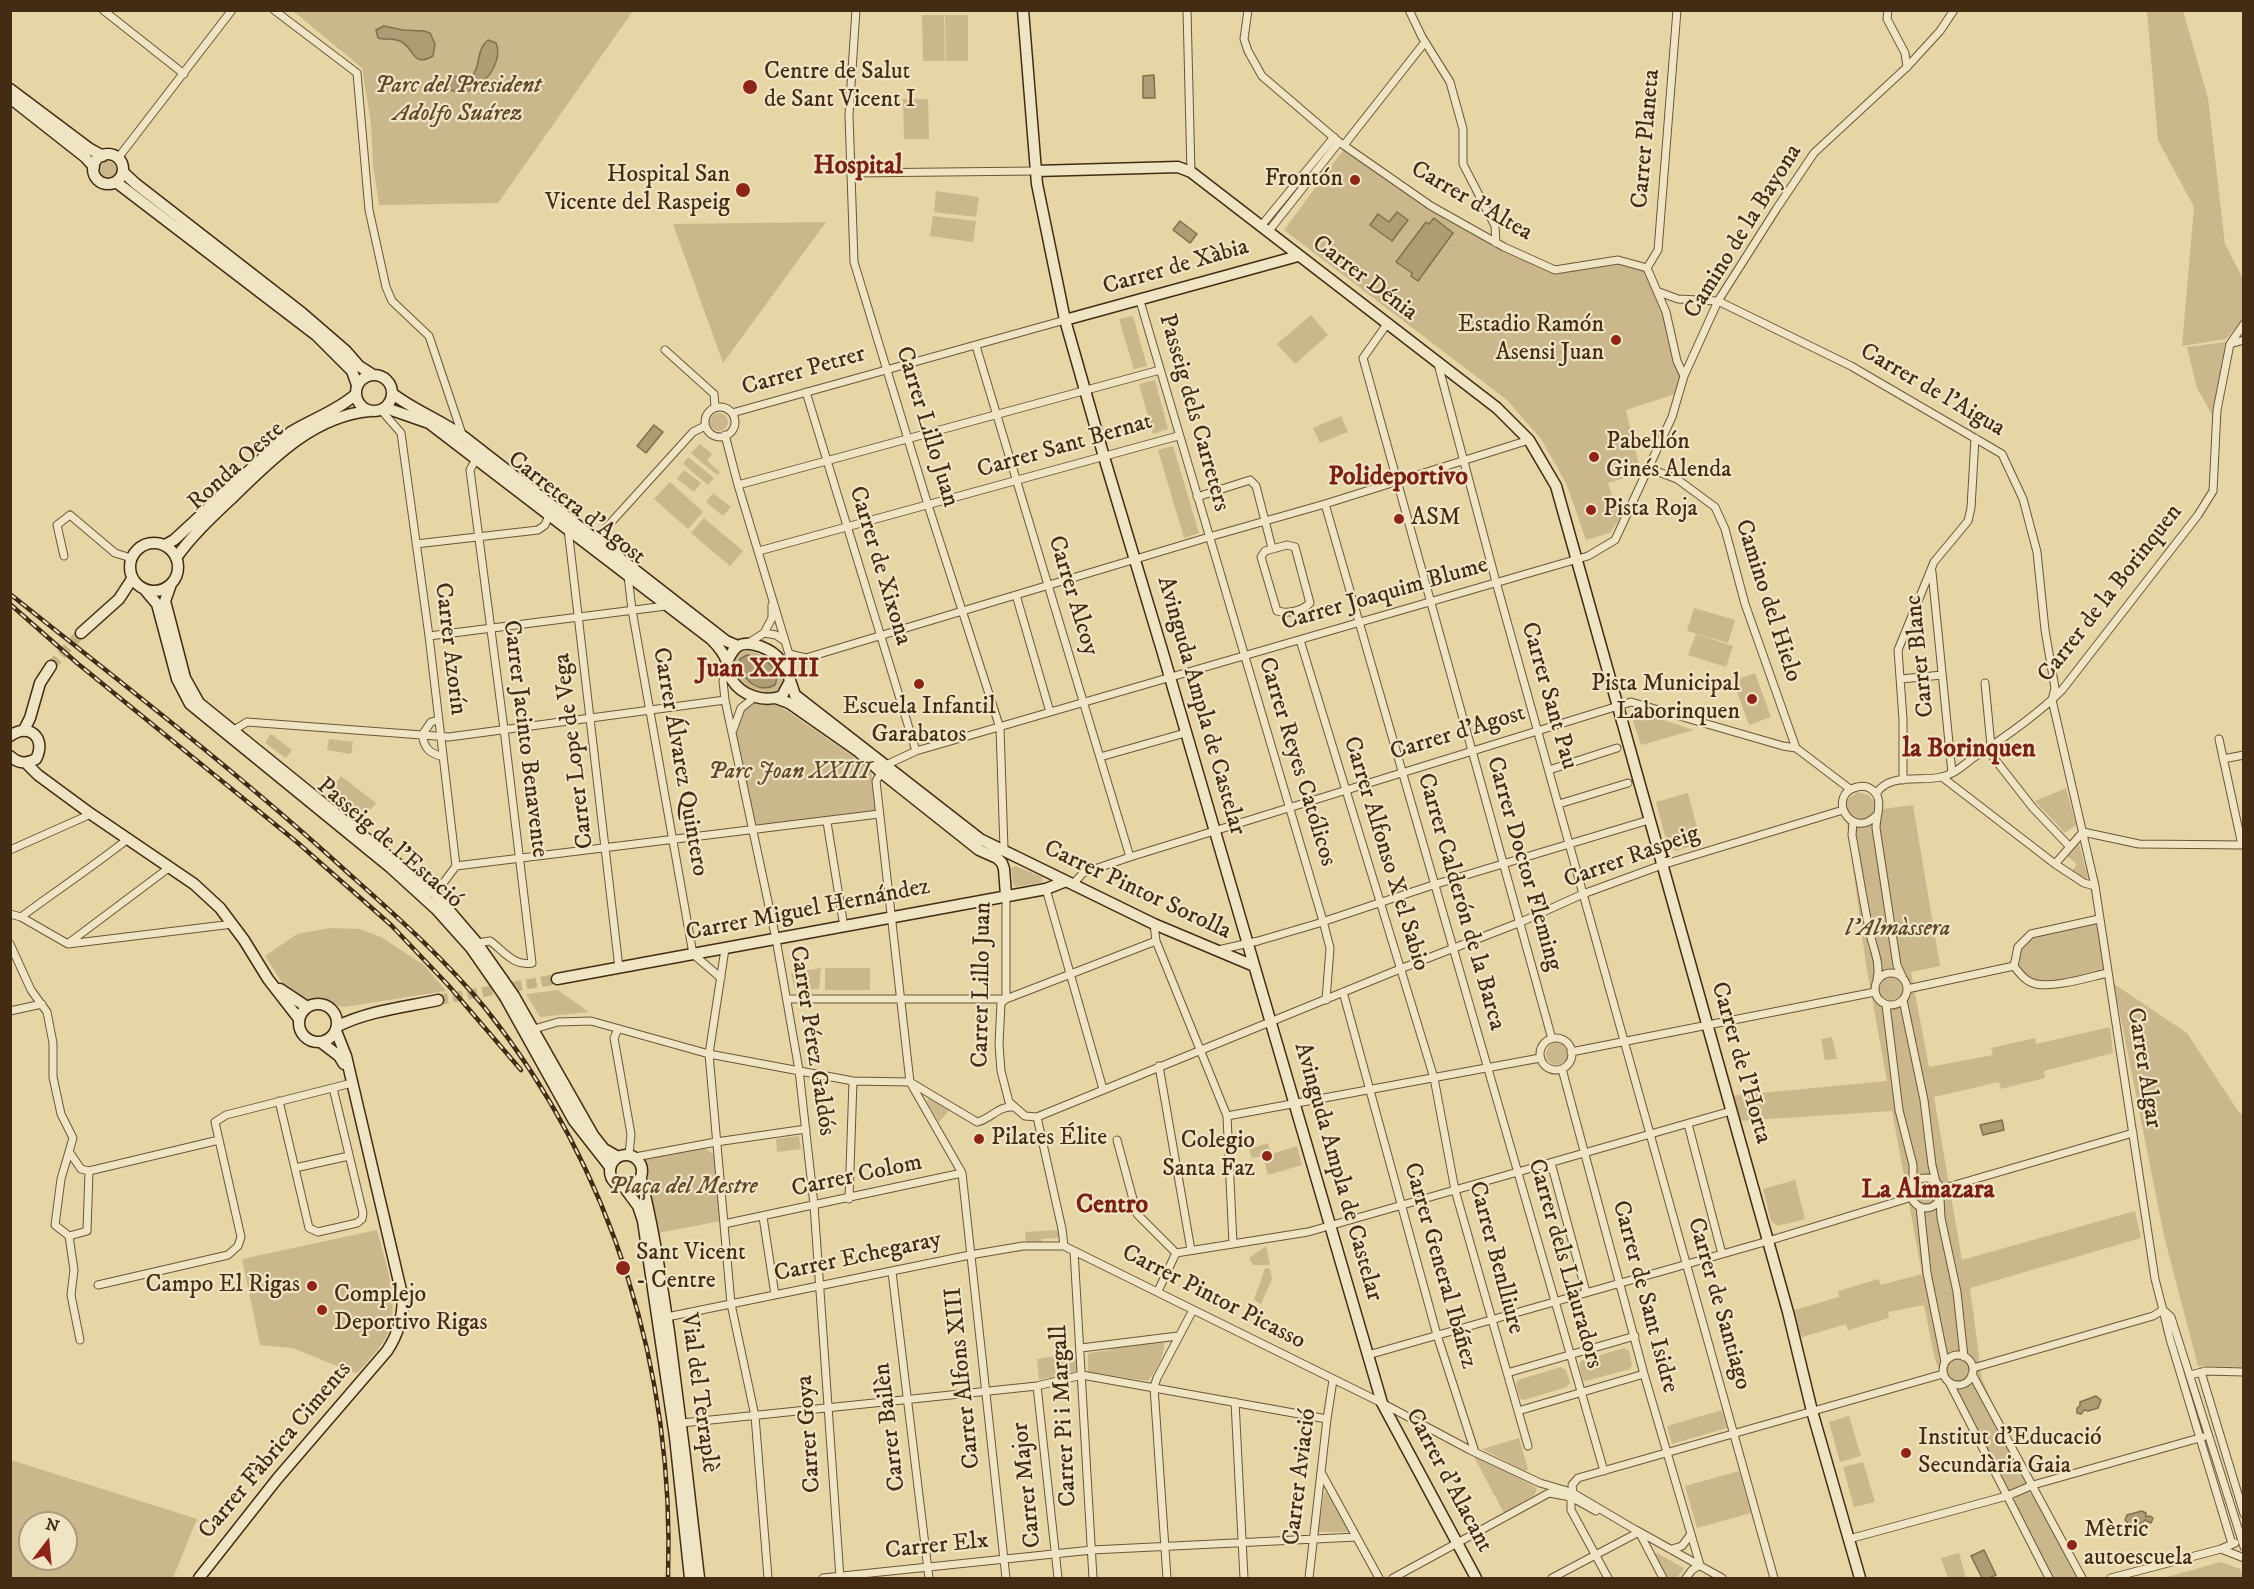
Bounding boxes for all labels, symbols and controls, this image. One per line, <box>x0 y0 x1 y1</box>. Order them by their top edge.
place label: Centre de Salut de Sant Vicent I <box>764 59 916 115</box>
street label: Carrer Planeta <box>1627 68 1667 210</box>
park label: Parc del President Adolfo Suárez <box>375 73 541 129</box>
marker: Centre de Salut de Sant Vicent I <box>741 78 759 96</box>
street label: Camino de la Bayona <box>1679 139 1809 325</box>
district label: Hospital <box>813 152 903 184</box>
street label: Carrer d'Altea <box>1405 156 1537 248</box>
place label: Hospital San Vicente del Raspeig <box>545 162 730 218</box>
place label: Frontón <box>1265 166 1343 194</box>
marker: Frontón <box>1348 173 1362 187</box>
marker: Hospital San Vicente del Raspeig <box>734 181 752 199</box>
street label: Carrer Dénia <box>1306 230 1422 328</box>
street label: Carrer de Xàbia <box>1100 233 1252 303</box>
street label: Passeig dels Carreters <box>1151 311 1235 515</box>
place label: Estadio Ramón Asensi Juan <box>1458 312 1604 368</box>
marker: Estadio Ramón Asensi Juan <box>1609 333 1623 347</box>
street label: Carrer de l'Aigua <box>1854 338 2010 444</box>
street label: Carrer Petrer <box>739 341 869 403</box>
street label: Carrer Lillo Juan <box>888 343 964 511</box>
street label: Carrer Sant Bernat <box>974 408 1156 486</box>
street label: Ronda Oeste <box>183 416 291 518</box>
place label: Pabellón Ginés Alenda <box>1606 429 1732 485</box>
street label: Carretera d'Agost <box>501 446 651 572</box>
marker: Pabellón Ginés Alenda <box>1587 450 1601 464</box>
district label: Polideportivo <box>1328 463 1468 495</box>
street label: Carrer de Xixona <box>841 483 917 649</box>
place label: Pista Roja <box>1603 496 1698 524</box>
street label: Carrer de la Borinquen <box>2033 499 2189 689</box>
marker: Pista Roja <box>1584 503 1598 517</box>
place label: ASM <box>1411 505 1461 533</box>
marker: ASM <box>1392 512 1406 526</box>
street label: Camino del Hielo <box>1727 516 1807 686</box>
street label: Carrer Alcoy <box>1040 533 1104 659</box>
street label: Carrer Joaquim Blume <box>1278 552 1492 638</box>
street label: Avinguda Ampla de Castelar <box>1149 573 1251 839</box>
street label: Carrer Azorín <box>427 581 471 717</box>
street label: Carrer Blanc <box>1900 593 1942 719</box>
street label: Carrer Jacinto Benavente <box>495 619 553 859</box>
street label: Carrer Sant Pau <box>1513 619 1583 773</box>
street label: Carrer Álvarez Quintero <box>645 645 713 879</box>
street label: Carrer Lope de Vega <box>549 652 601 850</box>
street label: Carrer Reyes Católicos <box>1250 654 1342 870</box>
district label: Juan XXIII <box>697 655 819 687</box>
place label: Pista Municipal Laborinquen <box>1591 671 1740 727</box>
marker: Escuela Infantil Garabatos <box>912 677 926 691</box>
marker: Pista Municipal Laborinquen <box>1745 692 1759 706</box>
place label: Escuela Infantil Garabatos <box>842 694 996 750</box>
street label: Carrer d'Agost <box>1387 700 1529 768</box>
street label: Carrer Alfonso X el Sabio <box>1336 733 1434 975</box>
district label: la Borinquen <box>1902 735 2036 767</box>
street label: Carrer Doctor Fleming <box>1479 754 1567 974</box>
park label: Parc Joan XXIII <box>708 759 870 787</box>
street label: Carrer Calderón de la Barca <box>1410 770 1510 1034</box>
street label: Passeig de l'Estació <box>310 773 468 915</box>
street label: Carrer Raspeig <box>1560 820 1704 896</box>
street label: Carrer Pintor Sorolla <box>1039 835 1235 947</box>
street label: Carrer Miguel Hernández <box>684 873 932 949</box>
street label: Carrer Lillo Juan <box>967 902 999 1068</box>
park label: l'Almàssera <box>1846 916 1950 944</box>
street label: Carrer Pérez Galdós <box>782 944 840 1138</box>
street label: Carrer de l'Horta <box>1703 979 1777 1147</box>
street label: Carrer Algar <box>2119 1006 2167 1130</box>
street label: Avinguda Ampla de Castelar <box>1286 1039 1388 1305</box>
place label: Pilates Élite <box>991 1125 1107 1153</box>
place label: Colegio Santa Faz <box>1162 1128 1255 1184</box>
marker: Pilates Élite <box>972 1132 986 1146</box>
street label: Carrer Colom <box>789 1149 925 1205</box>
marker: Colegio Santa Faz <box>1260 1149 1274 1163</box>
street label: Carrer dels Llauradors <box>1520 1156 1608 1372</box>
street label: Carrer General Ibáñez <box>1396 1160 1482 1372</box>
park label: Plaça del Mestre <box>608 1174 758 1202</box>
district label: La Almazara <box>1861 1176 1995 1208</box>
street label: Carrer Benlliure <box>1461 1179 1529 1337</box>
district label: Centro <box>1076 1191 1148 1223</box>
street label: Carrer de Sant Isidre <box>1604 1198 1684 1396</box>
street label: Carrer de Santiago <box>1680 1215 1756 1393</box>
street label: Carrer Echegaray <box>772 1226 944 1290</box>
street label: Carrer Pintor Picasso <box>1116 1239 1310 1357</box>
place label: Sant Vicent - Centre <box>636 1240 746 1296</box>
marker: Sant Vicent - Centre <box>614 1259 632 1277</box>
place label: Campo El Rigas <box>146 1272 300 1300</box>
marker: Campo El Rigas <box>305 1279 319 1293</box>
place label: Complejo Deportivo Rigas <box>334 1282 488 1338</box>
street label: Carrer Alfons XIII <box>940 1286 988 1470</box>
marker: Complejo Deportivo Rigas <box>315 1303 329 1317</box>
street label: Vial del Terraplè <box>673 1311 723 1475</box>
street label: Carrer Pi i Margall <box>1046 1324 1084 1508</box>
street label: Carrer Fàbrica Ciments <box>193 1356 359 1546</box>
street label: Carrer Bailèn <box>869 1361 913 1493</box>
street label: Carrer Goya <box>792 1374 828 1494</box>
street label: Carrer d'Alacant <box>1398 1404 1498 1558</box>
street label: Carrer Aviació <box>1278 1407 1324 1547</box>
street label: Carrer Major <box>1007 1421 1049 1549</box>
place label: Institut d'Educació Secundària Gaia <box>1918 1425 2102 1481</box>
marker: Institut d'Educació Secundària Gaia <box>1899 1446 1913 1460</box>
north arrow <box>18 1511 78 1571</box>
text: N <box>43 1514 61 1537</box>
place label: Mètric autoescuela <box>2084 1517 2192 1573</box>
street label: Carrer Elx <box>884 1527 990 1567</box>
marker: Mètric autoescuela <box>2065 1538 2079 1552</box>

